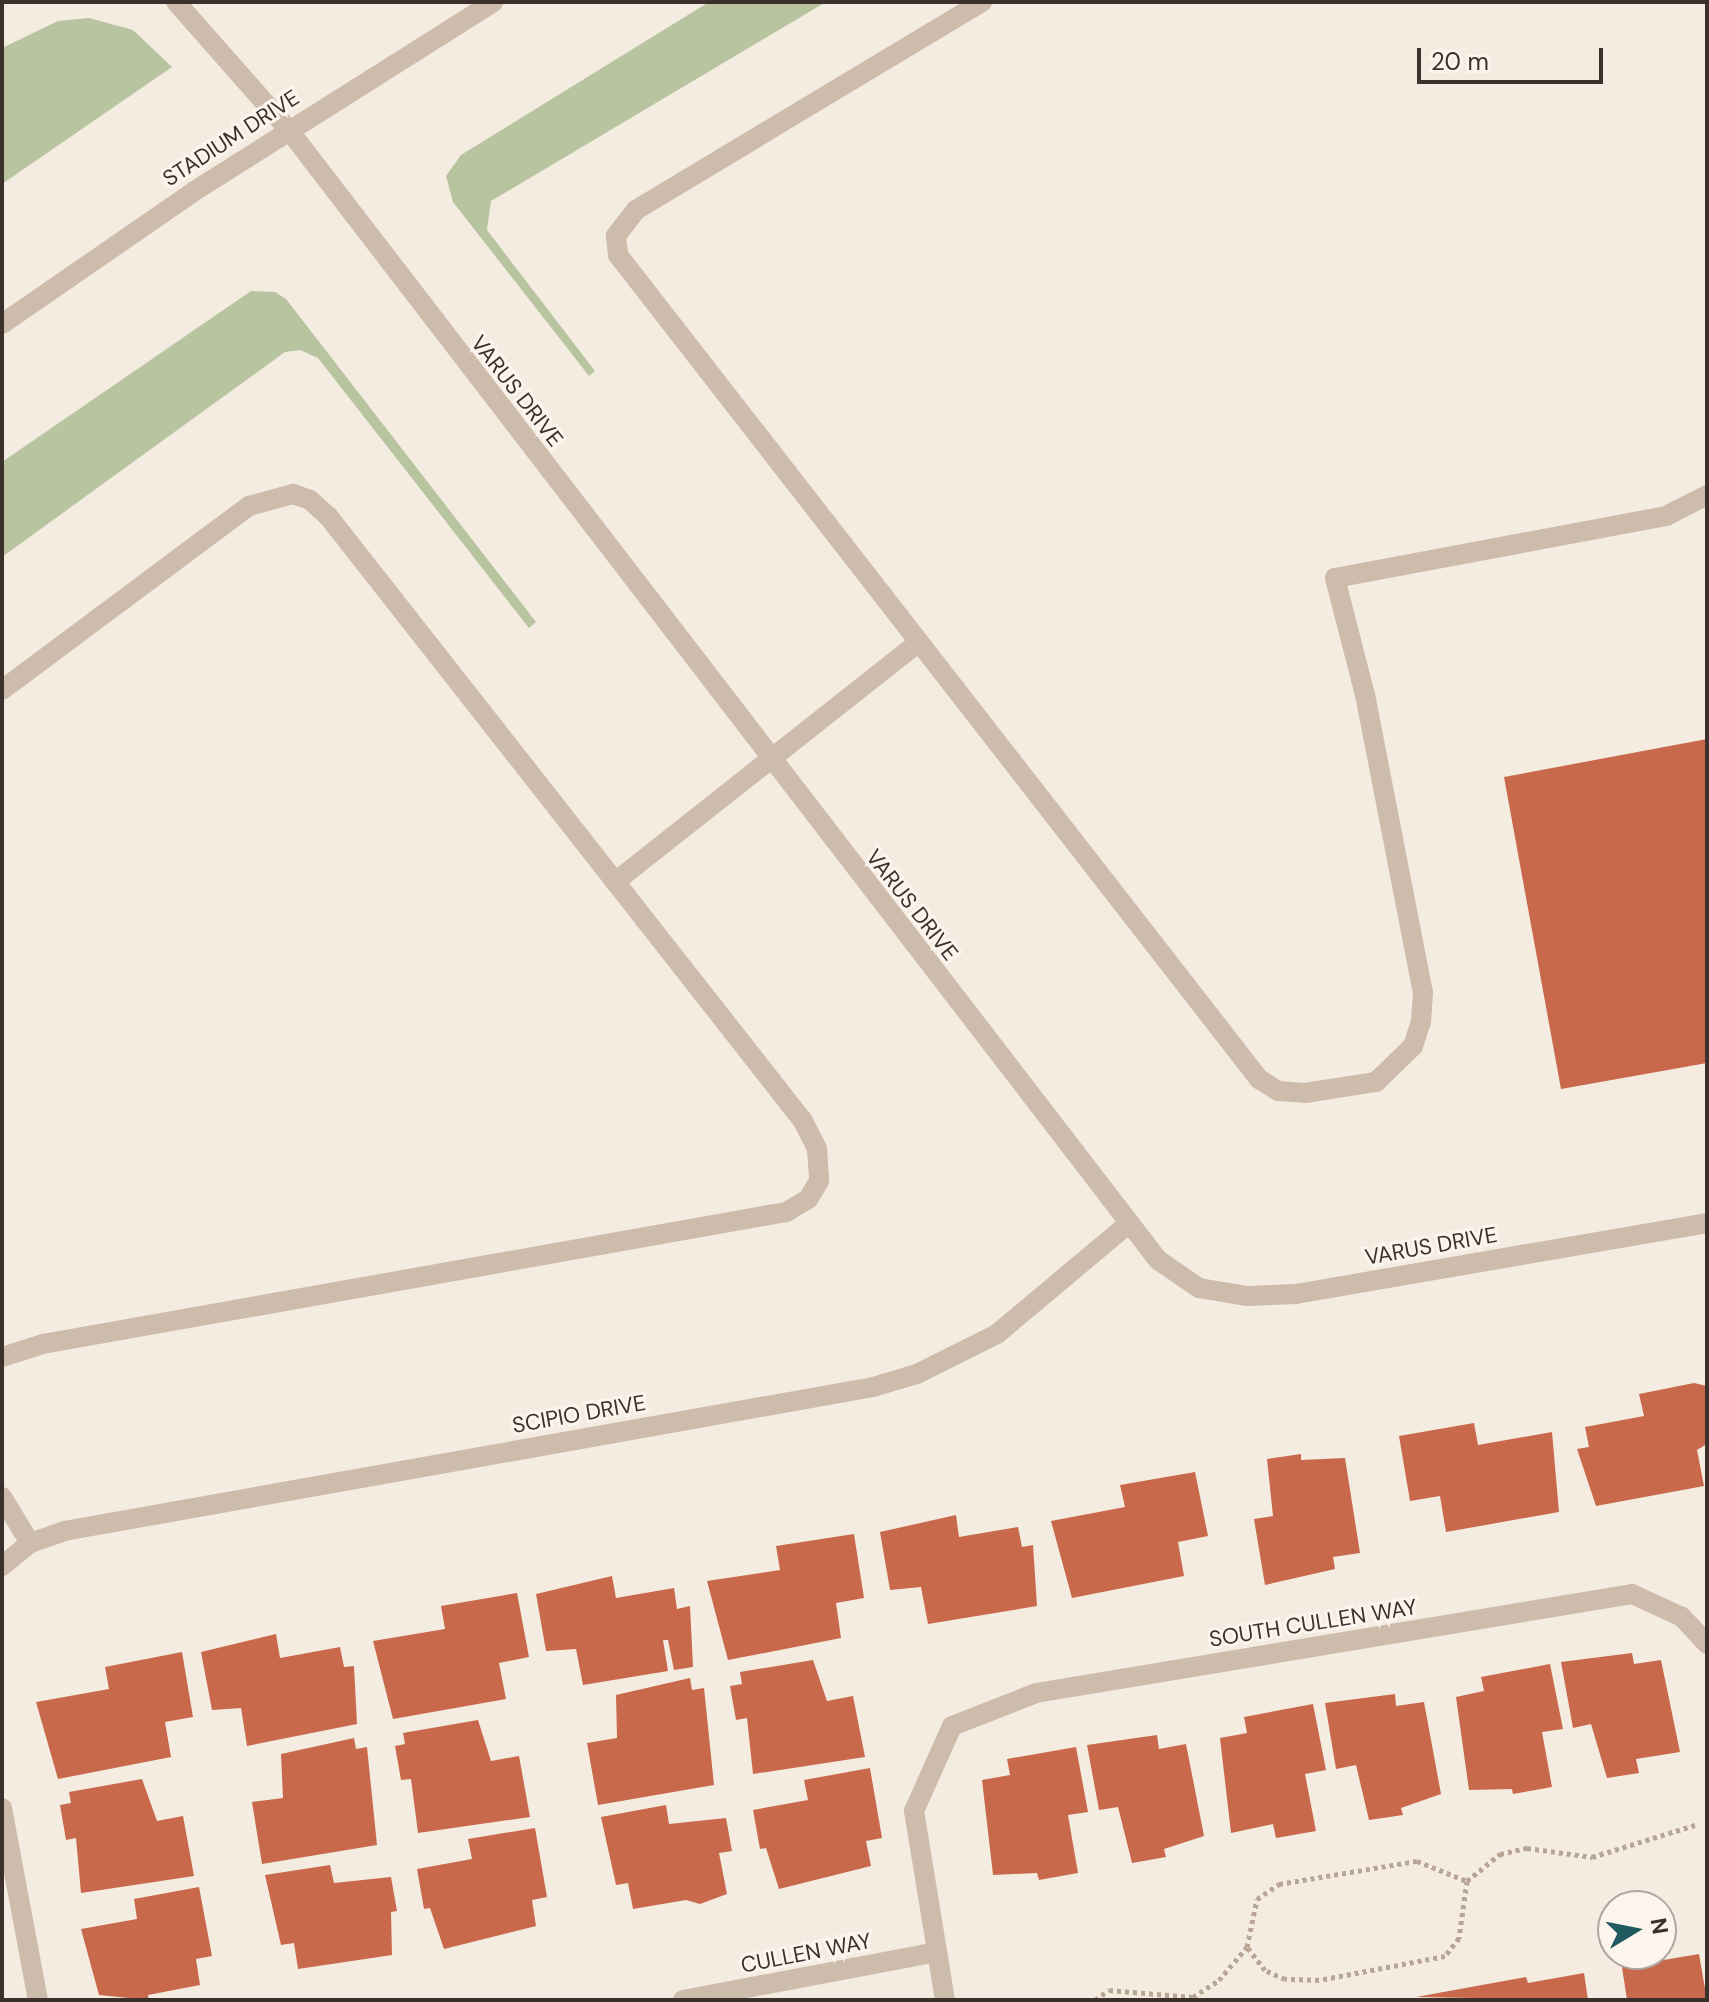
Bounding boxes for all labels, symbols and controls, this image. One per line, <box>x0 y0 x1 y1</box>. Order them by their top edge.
scale bar <box>1421 32 1607 82</box>
text: 20 m <box>1431 46 1489 77</box>
street label: STADIUM DRIVE <box>158 84 304 192</box>
street label: VARUS DRIVE <box>465 330 569 452</box>
street label: VARUS DRIVE <box>860 844 964 966</box>
street label: VARUS DRIVE <box>1363 1221 1499 1271</box>
street label: SCIPIO DRIVE <box>510 1389 648 1439</box>
street label: SOUTH CULLEN WAY <box>1207 1594 1419 1652</box>
north arrow <box>1597 1890 1677 1970</box>
text: N <box>1643 1916 1675 1937</box>
street label: CULLEN WAY <box>739 1927 873 1979</box>

